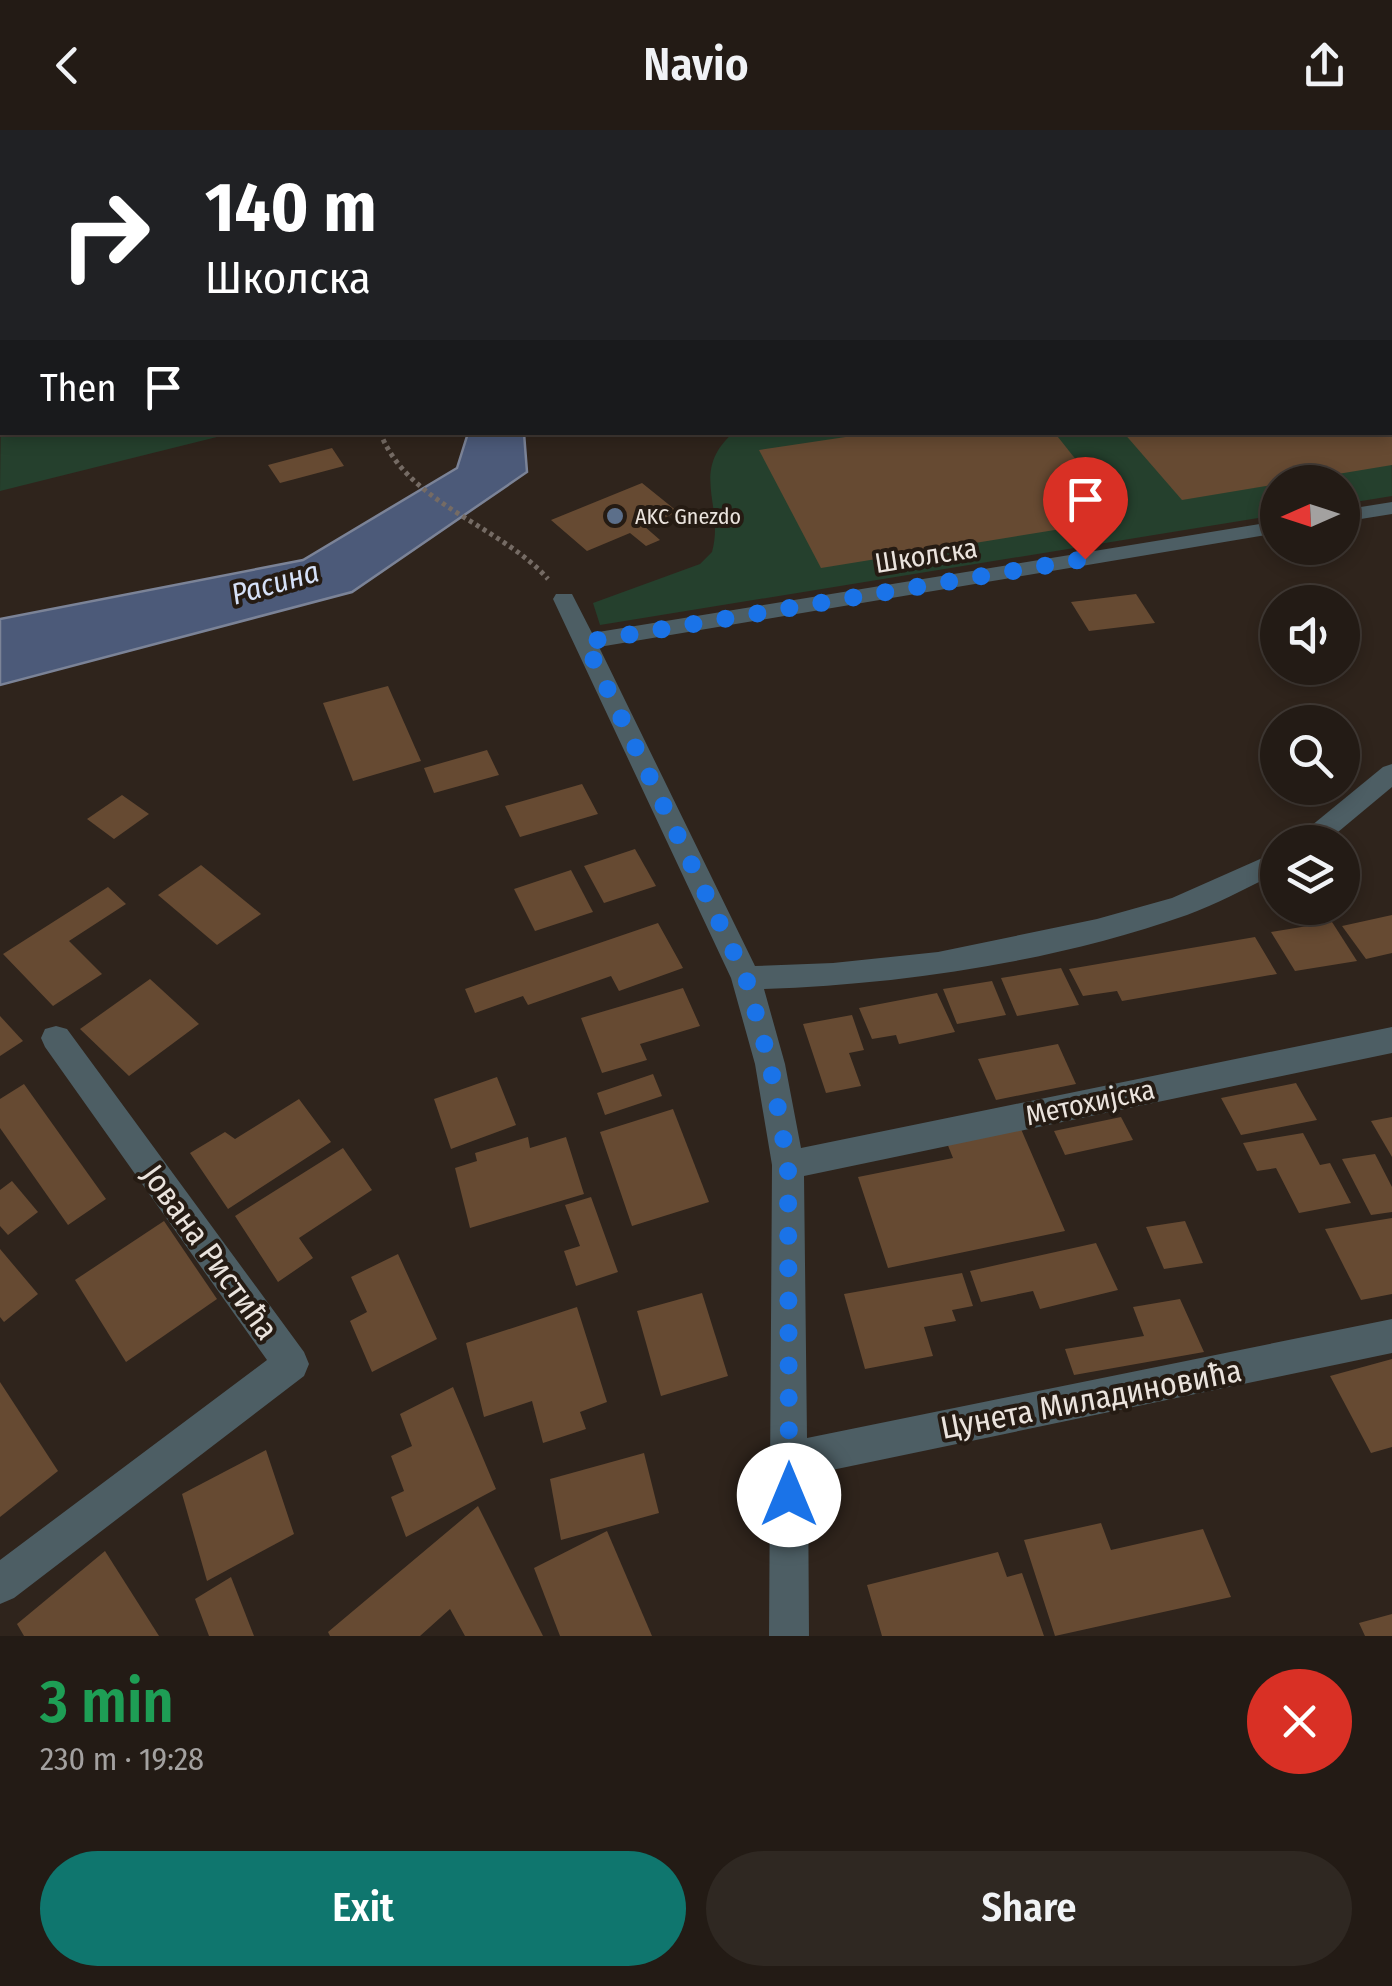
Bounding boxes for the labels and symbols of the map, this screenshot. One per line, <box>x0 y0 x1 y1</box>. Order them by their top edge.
pin <box>1043 457 1128 560</box>
north arrow <box>1260 465 1360 565</box>
place label: AKC Gnezdo <box>635 503 741 530</box>
marker: AKC Gnezdo <box>604 505 626 527</box>
street label: Школска <box>873 531 980 580</box>
water label: Расина <box>227 553 323 613</box>
street label: Метохијска <box>1023 1073 1158 1132</box>
street label: Јована Ристића <box>134 1157 286 1347</box>
street label: Цунета Миладиновића <box>937 1351 1245 1447</box>
position arrow <box>737 1443 841 1547</box>

